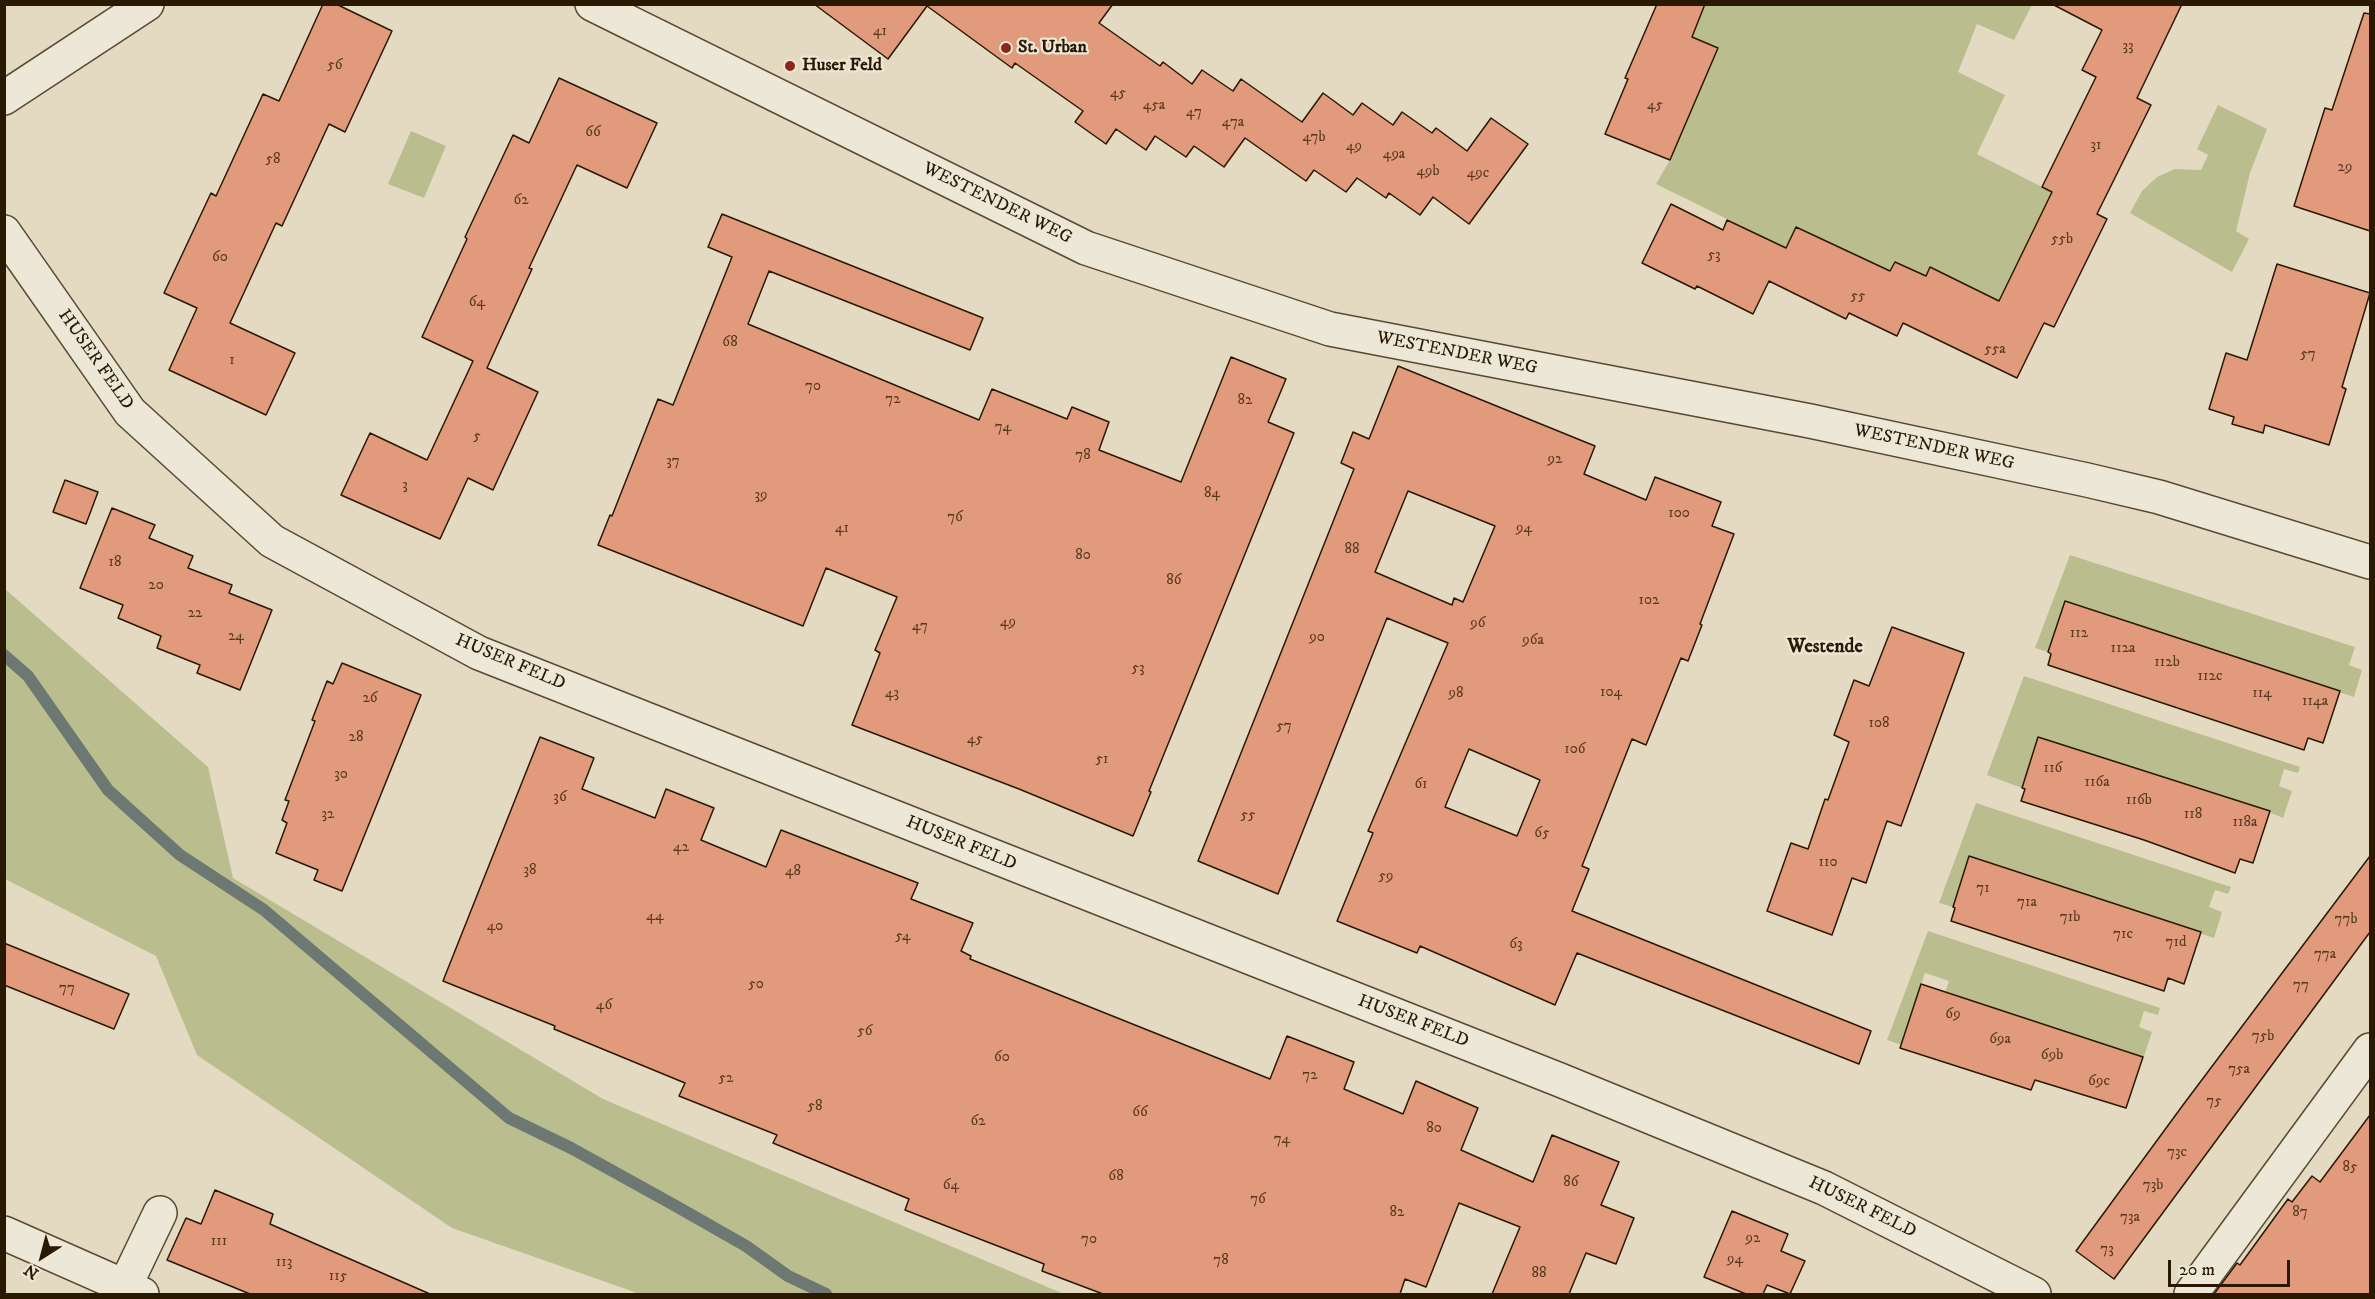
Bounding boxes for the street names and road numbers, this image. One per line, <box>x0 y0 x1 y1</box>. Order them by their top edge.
street label: WESTENDER WEG <box>919 158 1075 250</box>
street label: HUSER FELD <box>53 306 137 414</box>
street label: WESTENDER WEG <box>1375 328 1539 380</box>
street label: WESTENDER WEG <box>1852 420 2016 476</box>
street label: HUSER FELD <box>452 630 568 696</box>
street label: HUSER FELD <box>903 812 1019 876</box>
street label: HUSER FELD <box>1354 991 1472 1053</box>
street label: HUSER FELD <box>1805 1173 1919 1243</box>

